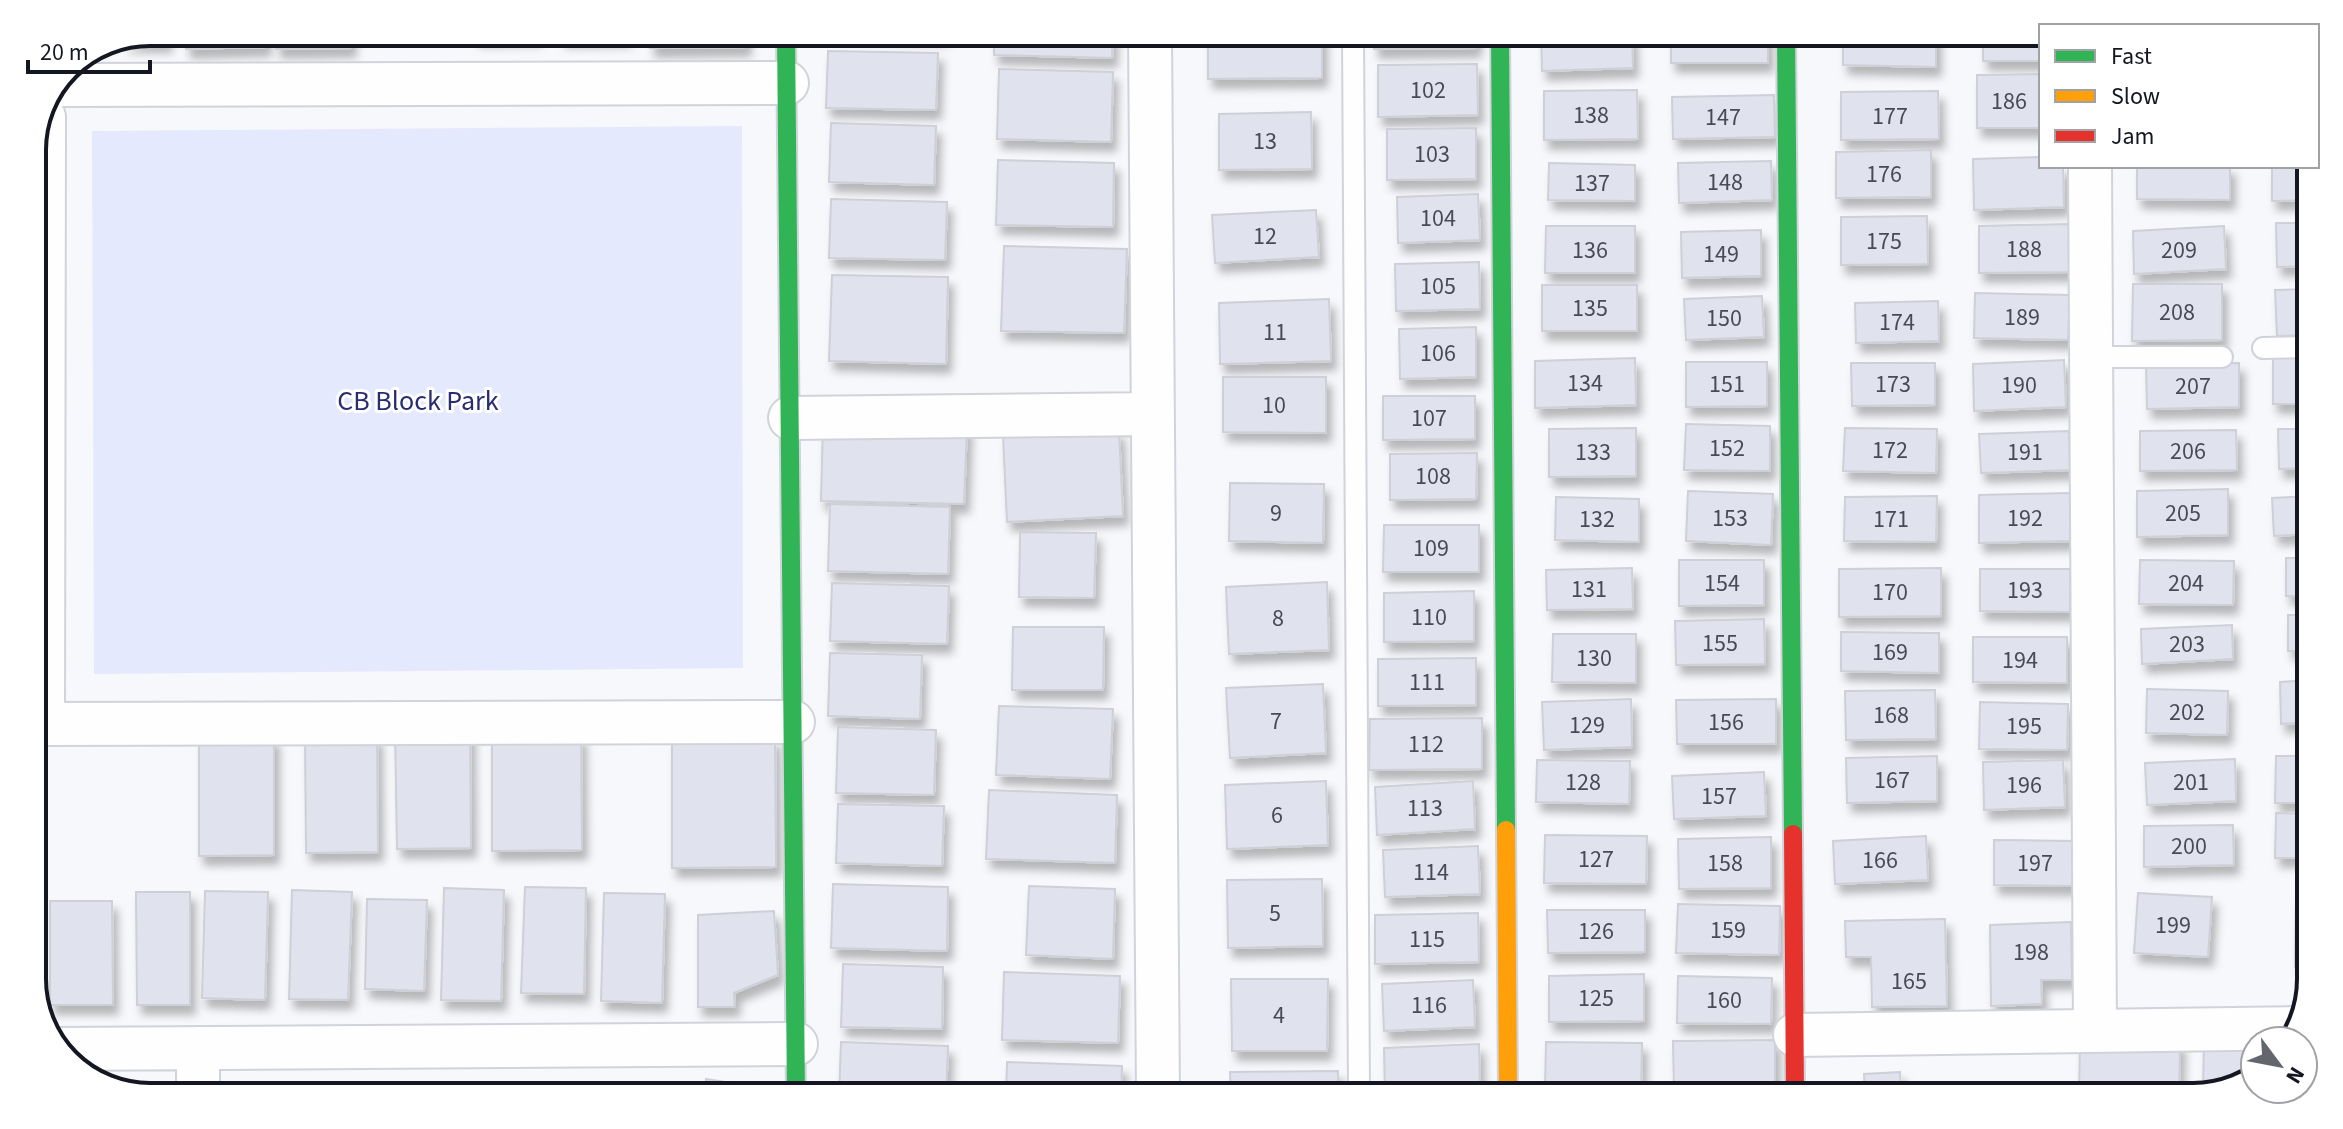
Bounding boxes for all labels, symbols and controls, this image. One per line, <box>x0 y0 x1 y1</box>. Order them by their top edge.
scale bar <box>28 24 150 74</box>
legend <box>2039 24 2319 168</box>
text: 20 m <box>40 35 89 70</box>
text: Fast <box>2111 39 2152 74</box>
house number: 102 <box>1410 73 1446 108</box>
text: Slow <box>2111 79 2160 114</box>
house number: 186 <box>1991 84 2027 119</box>
house number: 138 <box>1573 98 1609 133</box>
house number: 177 <box>1872 99 1908 134</box>
house number: 147 <box>1705 100 1741 135</box>
text: Jam <box>2111 119 2155 154</box>
house number: 13 <box>1253 124 1277 159</box>
house number: 103 <box>1414 137 1450 172</box>
house number: 176 <box>1866 157 1902 192</box>
house number: 148 <box>1707 165 1743 200</box>
house number: 137 <box>1574 166 1610 201</box>
house number: 104 <box>1420 201 1456 236</box>
house number: 12 <box>1253 219 1277 254</box>
house number: 175 <box>1866 224 1902 259</box>
house number: 188 <box>2006 232 2042 267</box>
house number: 136 <box>1572 233 1608 268</box>
house number: 209 <box>2161 233 2197 268</box>
house number: 149 <box>1703 237 1739 272</box>
house number: 105 <box>1420 269 1456 304</box>
house number: 135 <box>1572 291 1608 326</box>
house number: 208 <box>2159 295 2195 330</box>
house number: 189 <box>2004 300 2040 335</box>
house number: 150 <box>1706 301 1742 336</box>
house number: 174 <box>1879 305 1915 340</box>
house number: 11 <box>1263 315 1287 350</box>
house number: 106 <box>1420 336 1456 371</box>
house number: 134 <box>1567 366 1603 401</box>
house number: 151 <box>1709 367 1745 402</box>
house number: 173 <box>1875 367 1911 402</box>
house number: 190 <box>2001 368 2037 403</box>
house number: 207 <box>2175 369 2211 404</box>
park label: CB Block Park <box>337 381 499 421</box>
house number: 10 <box>1262 388 1286 423</box>
house number: 107 <box>1411 401 1447 436</box>
house number: 152 <box>1709 431 1745 466</box>
house number: 172 <box>1872 433 1908 468</box>
house number: 206 <box>2170 434 2206 469</box>
house number: 133 <box>1575 435 1611 470</box>
house number: 191 <box>2007 435 2043 470</box>
house number: 108 <box>1415 459 1451 494</box>
house number: 9 <box>1270 496 1282 531</box>
house number: 205 <box>2165 496 2201 531</box>
house number: 153 <box>1712 501 1748 536</box>
house number: 192 <box>2007 501 2043 536</box>
house number: 132 <box>1579 502 1615 537</box>
house number: 171 <box>1873 502 1909 537</box>
house number: 109 <box>1413 531 1449 566</box>
house number: 154 <box>1704 566 1740 601</box>
house number: 204 <box>2168 566 2204 601</box>
house number: 131 <box>1571 572 1607 607</box>
house number: 193 <box>2007 573 2043 608</box>
house number: 170 <box>1872 575 1908 610</box>
house number: 110 <box>1411 600 1447 635</box>
house number: 8 <box>1272 601 1284 636</box>
house number: 155 <box>1702 626 1738 661</box>
house number: 203 <box>2169 627 2205 662</box>
house number: 169 <box>1872 635 1908 670</box>
house number: 130 <box>1576 641 1612 676</box>
house number: 194 <box>2002 643 2038 678</box>
house number: 111 <box>1409 665 1445 700</box>
house number: 202 <box>2169 695 2205 730</box>
house number: 168 <box>1873 698 1909 733</box>
house number: 7 <box>1270 704 1282 739</box>
house number: 156 <box>1708 705 1744 740</box>
house number: 129 <box>1569 708 1605 743</box>
house number: 195 <box>2006 709 2042 744</box>
house number: 112 <box>1408 727 1444 762</box>
house number: 167 <box>1874 763 1910 798</box>
house number: 128 <box>1565 765 1601 800</box>
house number: 201 <box>2173 765 2209 800</box>
house number: 196 <box>2006 768 2042 803</box>
house number: 157 <box>1701 779 1737 814</box>
house number: 113 <box>1407 791 1443 826</box>
house number: 6 <box>1271 798 1283 833</box>
house number: 200 <box>2171 829 2207 864</box>
house number: 127 <box>1578 842 1614 877</box>
house number: 166 <box>1862 843 1898 878</box>
house number: 158 <box>1707 846 1743 881</box>
house number: 197 <box>2017 846 2053 881</box>
house number: 114 <box>1413 855 1449 890</box>
house number: 5 <box>1269 896 1281 931</box>
house number: 199 <box>2155 908 2191 943</box>
house number: 159 <box>1710 913 1746 948</box>
house number: 126 <box>1578 914 1614 949</box>
house number: 115 <box>1409 922 1445 957</box>
house number: 198 <box>2013 935 2049 970</box>
house number: 165 <box>1891 964 1927 999</box>
house number: 125 <box>1578 981 1614 1016</box>
house number: 160 <box>1706 983 1742 1018</box>
house number: 116 <box>1411 988 1447 1023</box>
house number: 4 <box>1273 998 1285 1033</box>
north arrow <box>2239 1025 2319 1105</box>
text: N <box>2278 1060 2313 1090</box>

